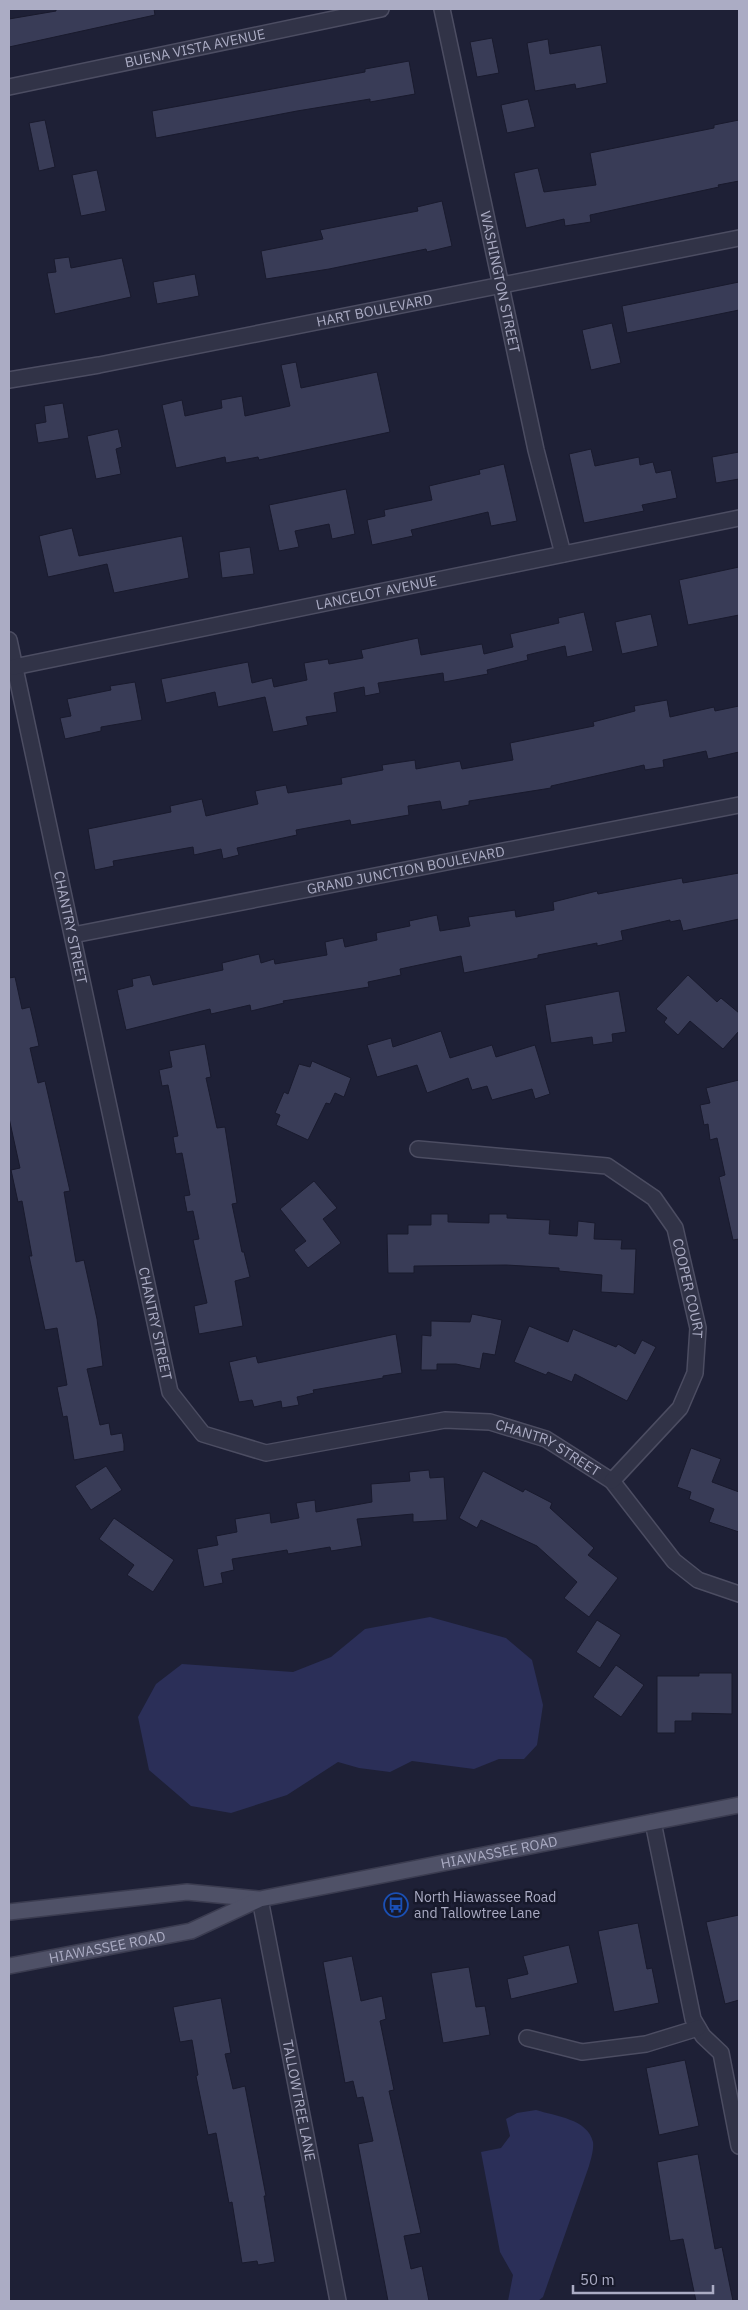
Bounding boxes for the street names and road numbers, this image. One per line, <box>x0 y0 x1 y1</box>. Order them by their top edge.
street label: BUENA VISTA AVENUE <box>123 25 267 72</box>
street label: WASHINGTON STREET <box>476 209 524 354</box>
street label: HART BOULEVARD <box>315 290 434 331</box>
street label: LANCELOT AVENUE <box>314 571 439 614</box>
street label: GRAND JUNCTION BOULEVARD <box>305 842 506 898</box>
street label: CHANTRY STREET <box>50 869 91 986</box>
street label: COOPER COURT <box>669 1237 707 1339</box>
street label: CHANTRY STREET <box>135 1265 176 1382</box>
street label: CHANTRY STREET <box>493 1415 604 1480</box>
street label: HIAWASSEE ROAD <box>439 1832 559 1872</box>
street label: HIAWASSEE ROAD <box>47 1927 167 1967</box>
street label: TALLOWTREE LANE <box>278 2038 320 2162</box>

